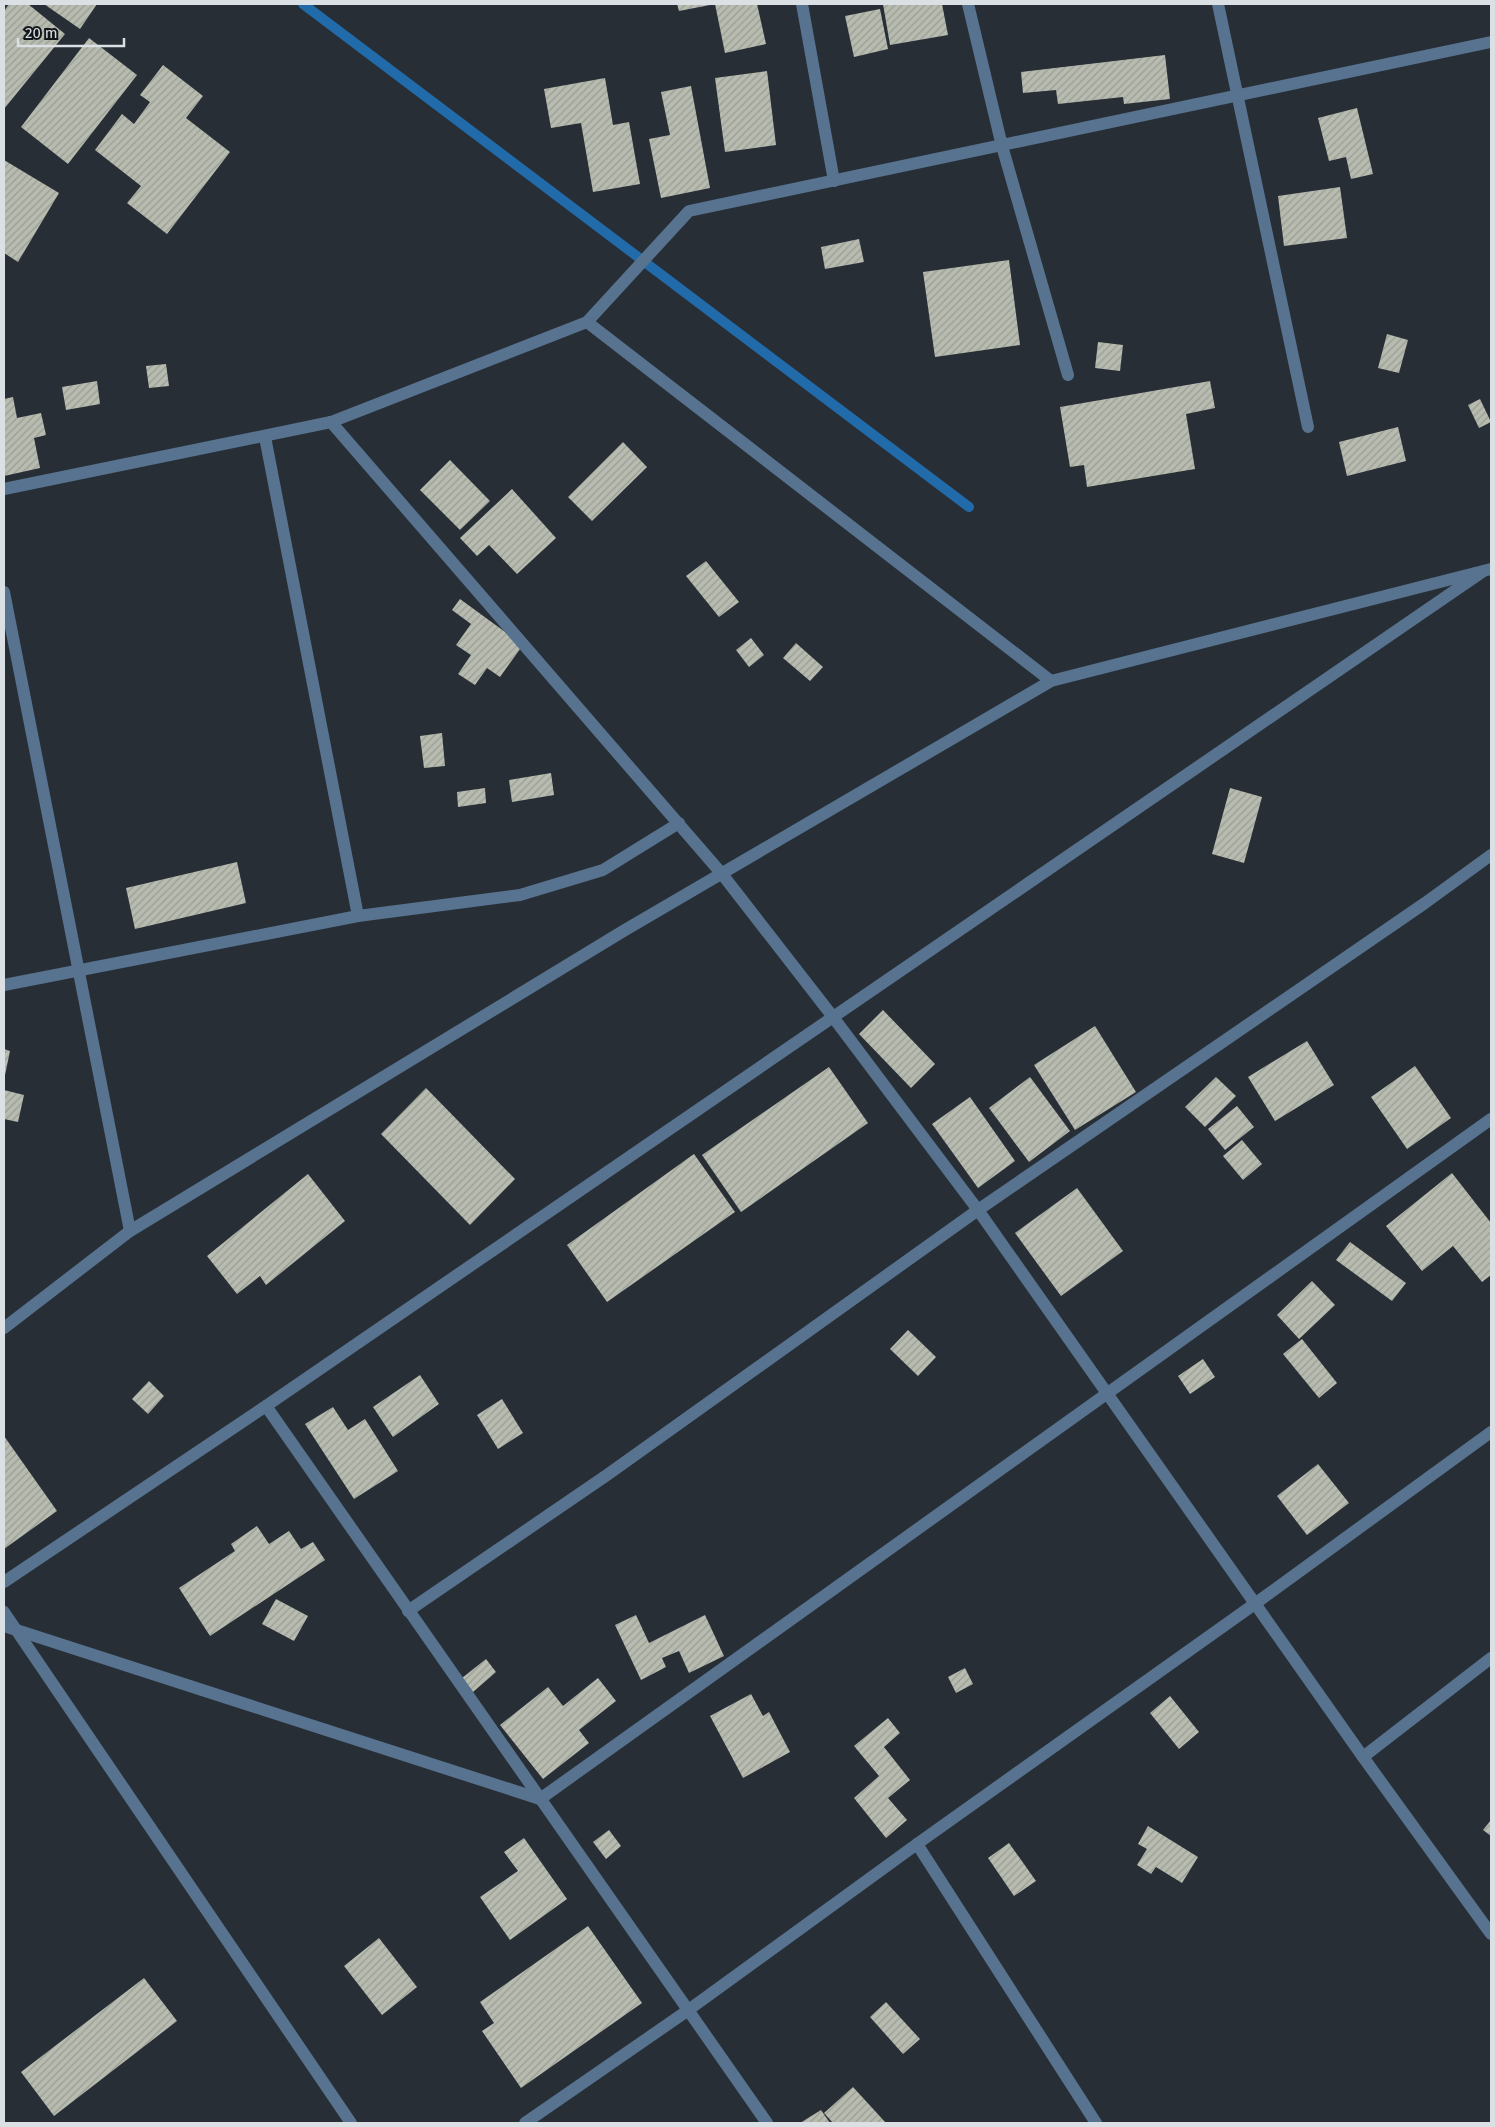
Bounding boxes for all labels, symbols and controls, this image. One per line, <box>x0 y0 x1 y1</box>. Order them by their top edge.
scale bar <box>18 15 124 47</box>
text: 20 m <box>25 24 58 42</box>

